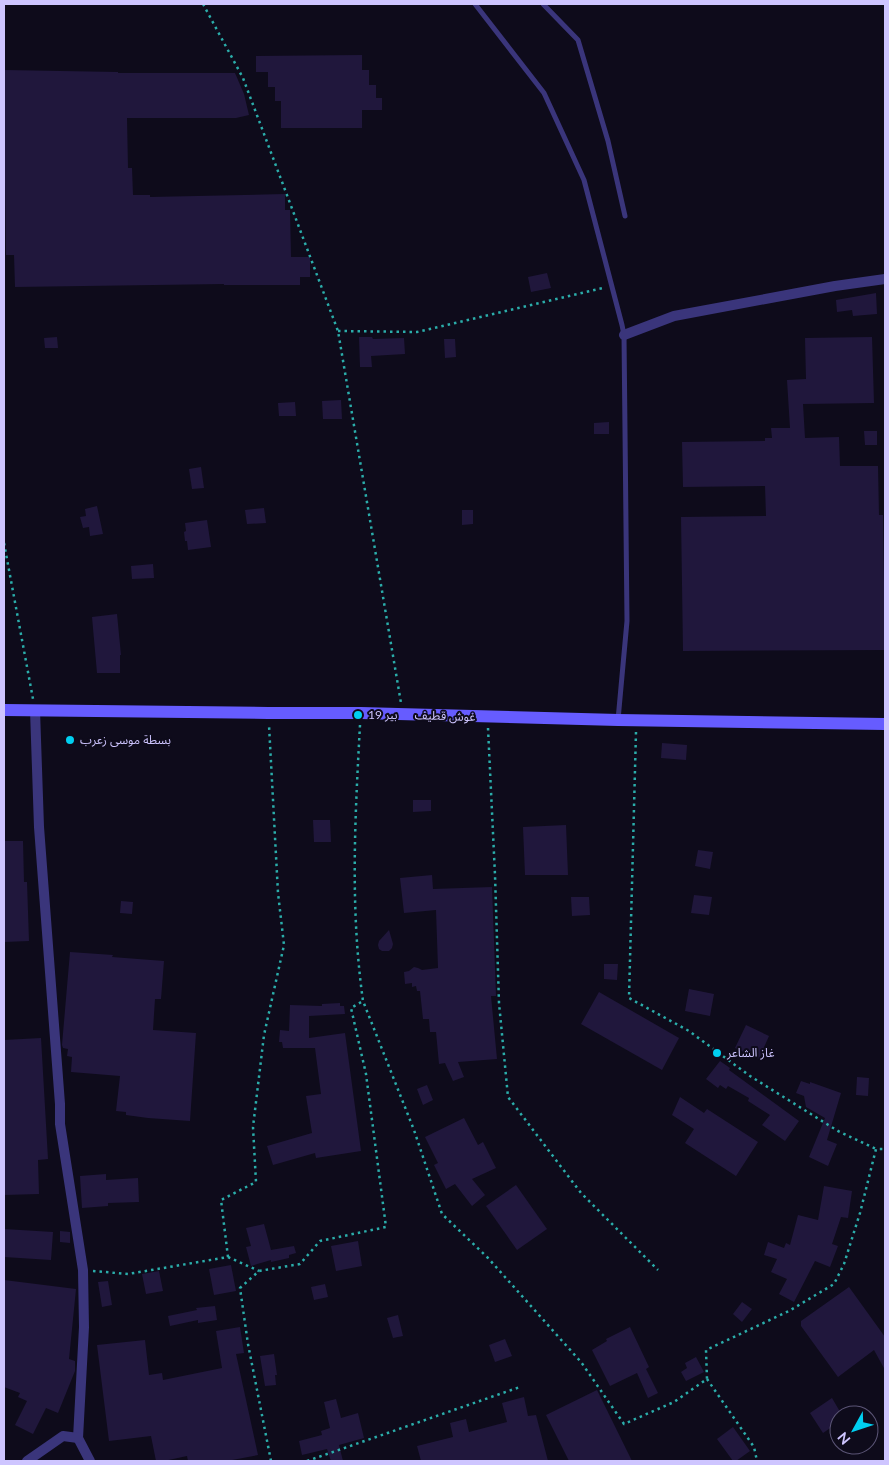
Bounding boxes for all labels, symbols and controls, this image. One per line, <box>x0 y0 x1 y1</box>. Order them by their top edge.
place label: بير 19 <box>368 707 397 722</box>
street label: غوش قطيف <box>414 707 476 724</box>
marker: بير 19 <box>352 709 364 721</box>
place label: بسطة موسى زعرب <box>80 732 171 747</box>
marker: بسطة موسى زعرب <box>64 734 76 746</box>
place label: غاز الشاعر <box>726 1045 774 1060</box>
marker: غاز الشاعر <box>711 1047 723 1059</box>
north arrow <box>829 1405 879 1455</box>
text: N <box>834 1429 854 1448</box>

